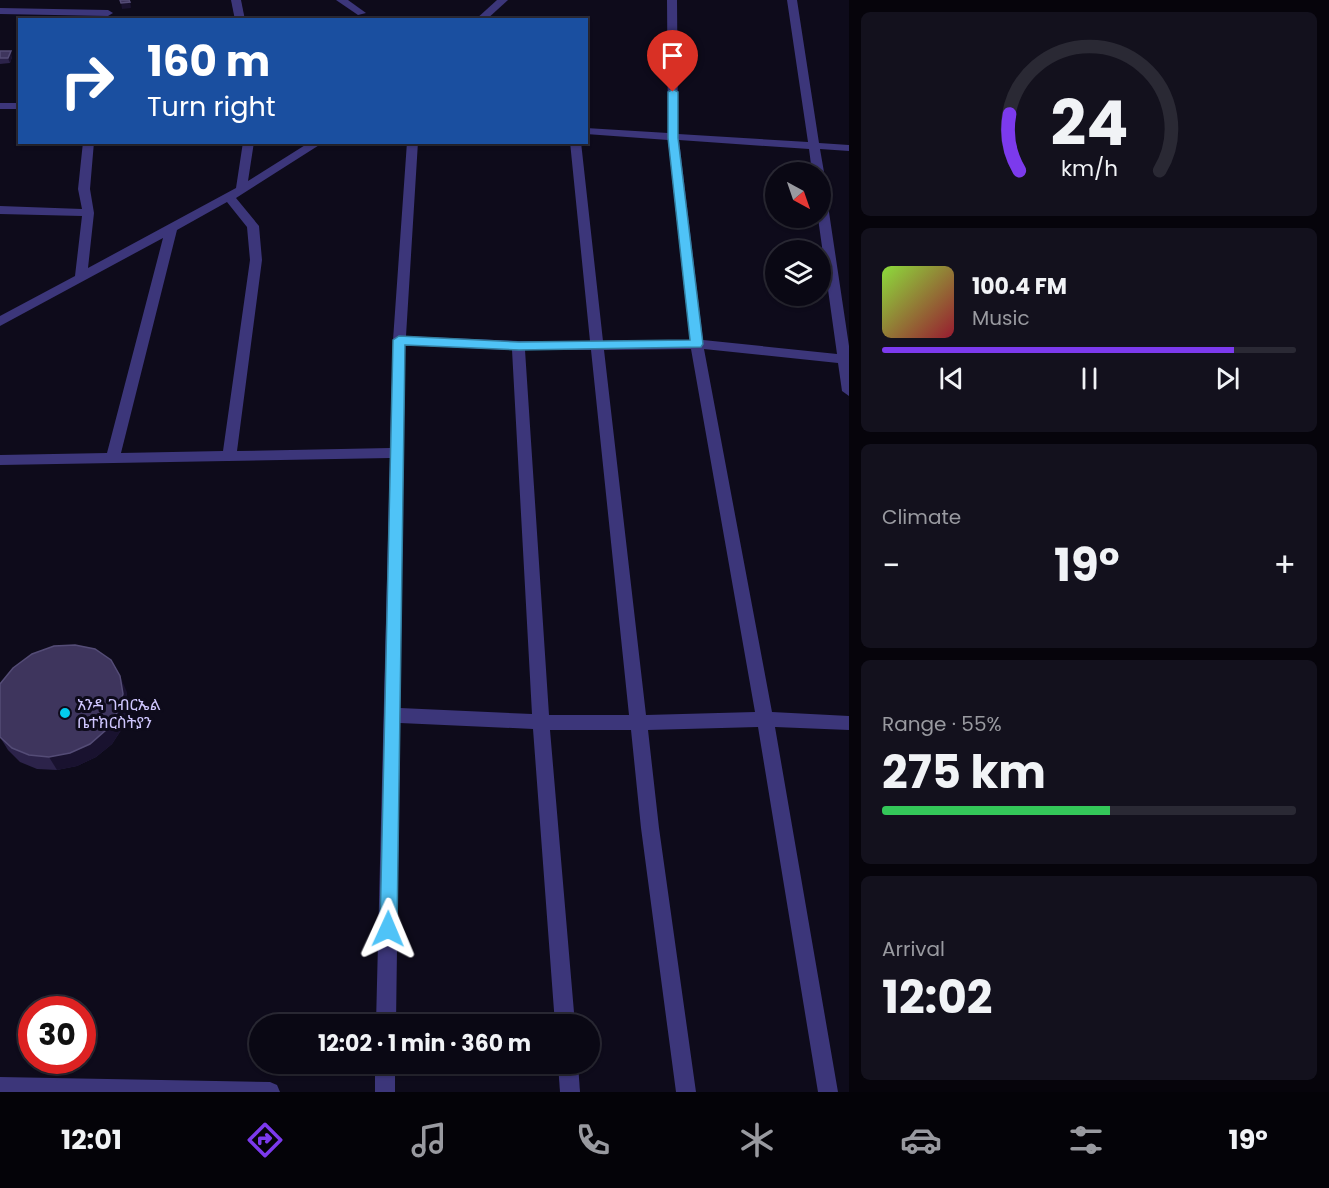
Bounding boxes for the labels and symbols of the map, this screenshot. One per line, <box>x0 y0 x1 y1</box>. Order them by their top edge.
pin <box>647 30 698 92</box>
north arrow <box>765 162 831 228</box>
place label: አንዳ ገብርኤል ቤተክርስትያን <box>77 693 161 734</box>
marker: አንዳ ገብርኤል ቤተክርስትያን <box>58 706 72 720</box>
position arrow <box>356 897 420 961</box>
speed limit sign: 30 <box>18 996 96 1074</box>

